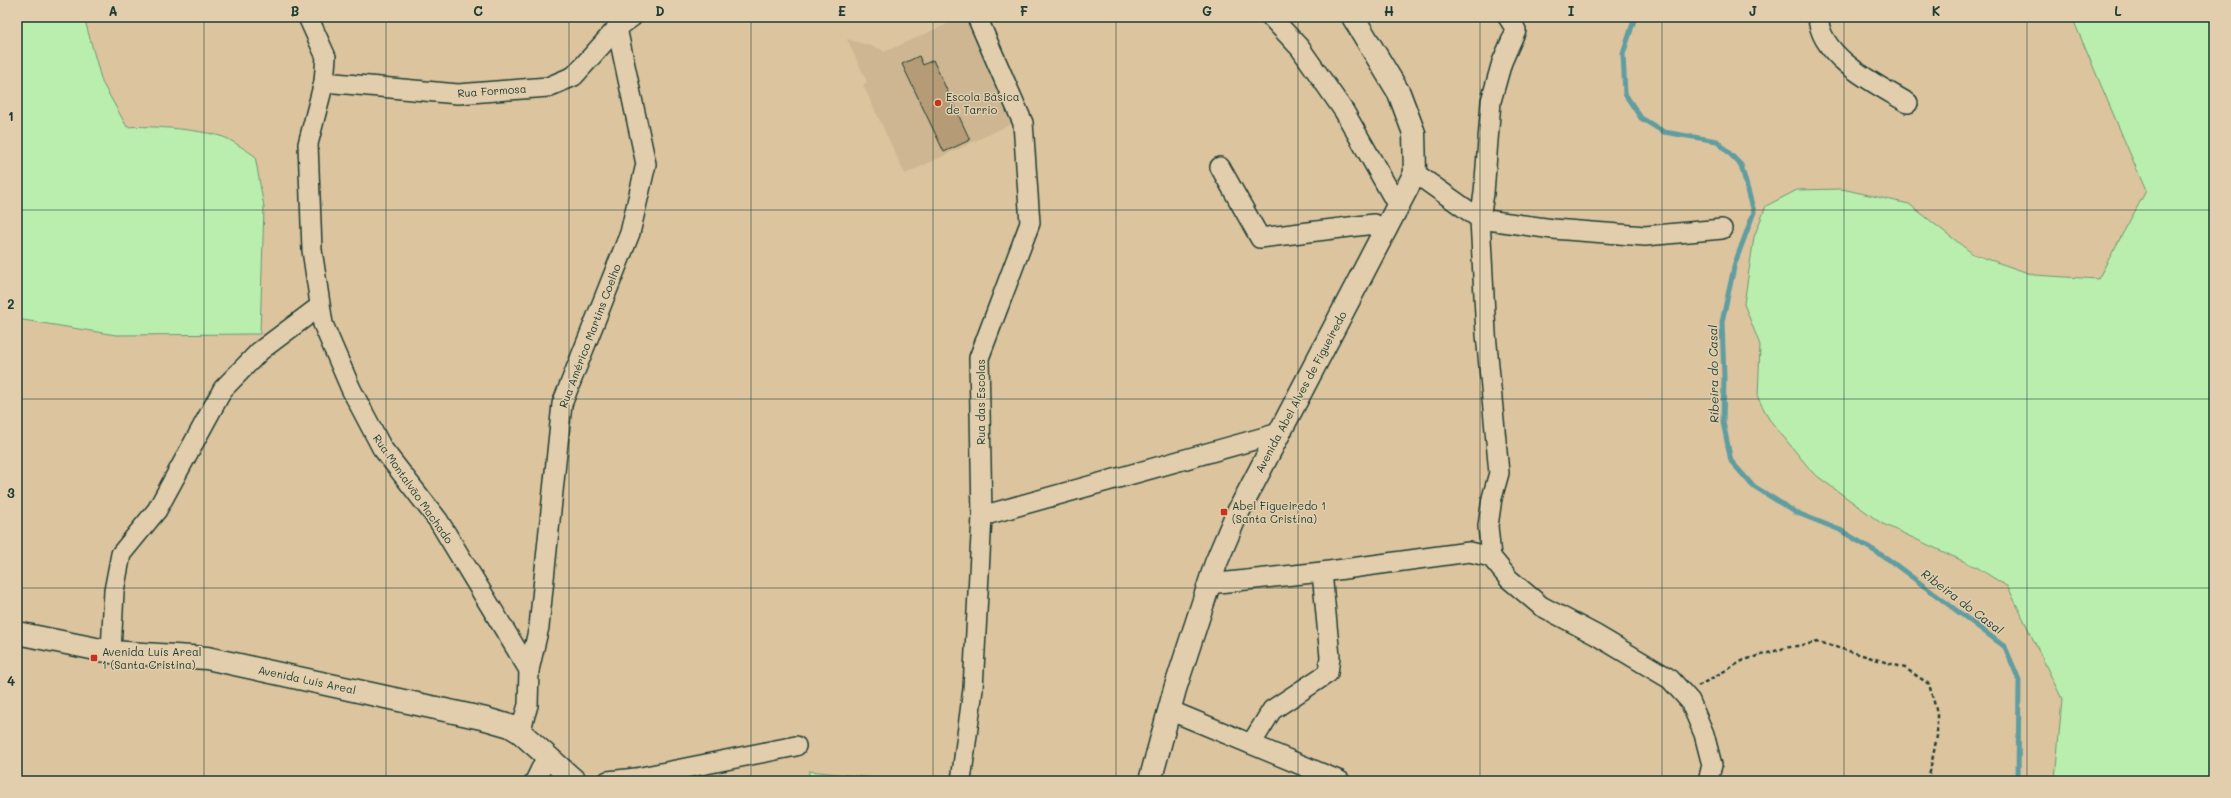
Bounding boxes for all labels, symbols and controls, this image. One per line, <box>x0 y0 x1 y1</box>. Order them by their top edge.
text: A <box>108 2 118 19</box>
text: B <box>291 2 300 19</box>
text: C <box>473 2 483 19</box>
text: D <box>655 2 665 19</box>
text: E <box>838 2 846 19</box>
text: F <box>1020 2 1028 19</box>
text: G <box>1202 2 1212 19</box>
text: H <box>1384 2 1394 19</box>
text: I <box>1568 2 1575 19</box>
text: J <box>1749 2 1757 19</box>
text: K <box>1932 2 1941 19</box>
text: L <box>2114 2 2122 19</box>
street label: Rua Formosa <box>457 81 527 100</box>
place label: Escola Básica de Tarrio <box>946 89 1020 117</box>
marker: Escola Básica de Tarrio <box>933 98 943 108</box>
text: 1 <box>8 107 14 124</box>
street label: Rua Américo Martins Coelho <box>555 261 624 410</box>
text: 2 <box>7 295 15 312</box>
street label: Avenida Abel Alves de Figueiredo <box>1252 308 1350 475</box>
water label: Ribeira do Casal <box>1704 325 1722 423</box>
street label: Rua das Escolas <box>973 359 988 445</box>
street label: Rua Montalvão Machado <box>370 431 457 547</box>
text: 3 <box>7 484 15 501</box>
place label: Abel Figueiredo 1 (Santa Cristina) <box>1232 498 1326 526</box>
marker: Abel Figueiredo 1 (Santa Cristina) <box>1219 507 1229 517</box>
water label: Ribeira do Casal <box>1918 565 2007 637</box>
place label: Avenida Luís Areal 1 (Santa Cristina) <box>102 644 202 672</box>
marker: Avenida Luís Areal 1 (Santa Cristina) <box>89 653 99 663</box>
street label: Avenida Luís Areal <box>257 662 357 697</box>
text: 4 <box>7 672 15 689</box>

